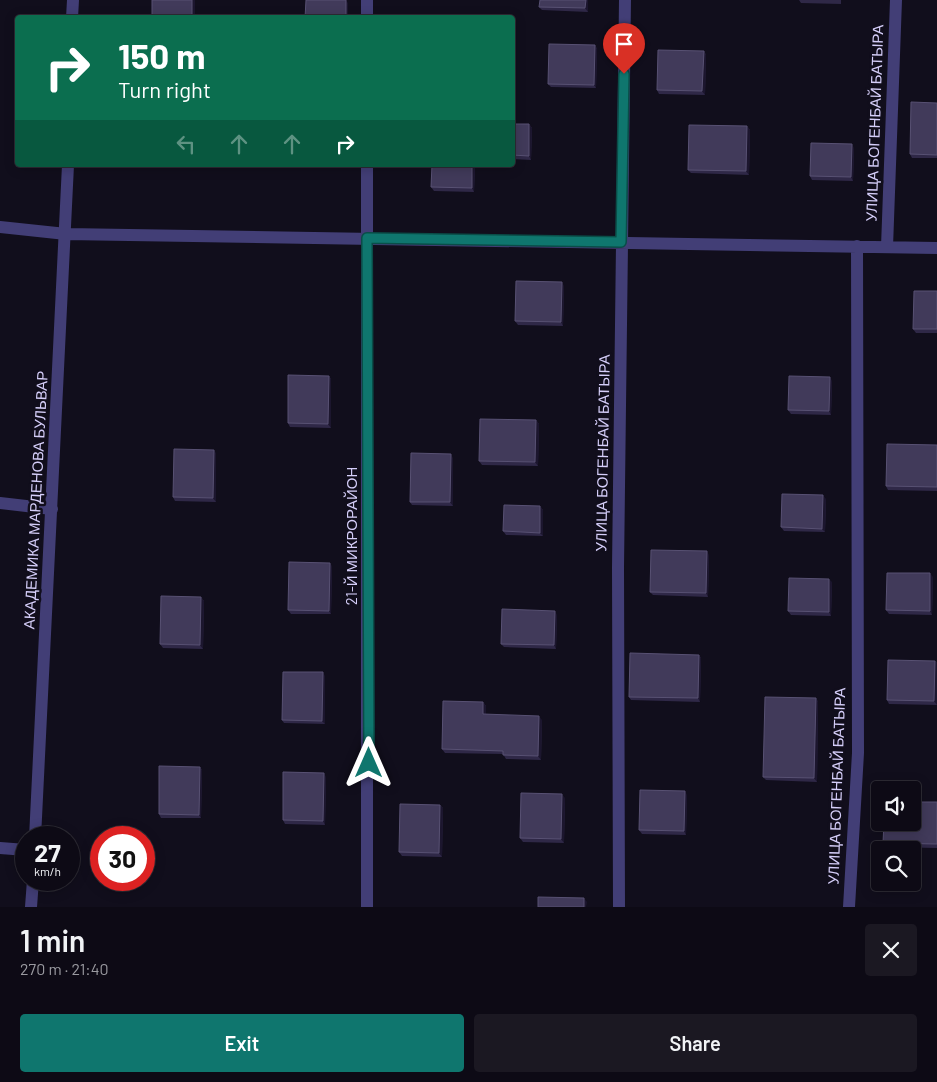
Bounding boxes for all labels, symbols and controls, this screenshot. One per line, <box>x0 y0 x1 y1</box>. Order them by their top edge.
pin <box>603 23 645 74</box>
street label: УЛИЦА БОГЕНБАЙ БАТЫРА <box>862 24 886 222</box>
icon: arrive <box>610 30 638 58</box>
text: 150 m <box>118 34 205 76</box>
icon: right <box>35 35 100 100</box>
text: Turn right <box>118 76 211 102</box>
icon: left <box>172 130 200 158</box>
icon: ahead <box>225 130 253 158</box>
icon: ahead <box>278 130 306 158</box>
icon: right <box>331 130 359 158</box>
street label: УЛИЦА БОГЕНБАЙ БАТЫРА <box>591 354 613 552</box>
street label: АКАДЕМИКА МАРДЕНОВА БУЛЬВАР <box>19 370 51 630</box>
street label: 21-Й МИКРОРАЙОН <box>342 467 360 605</box>
street label: УЛИЦА БОГЕНБАЙ БАТЫРА <box>824 687 848 885</box>
position arrow <box>342 736 394 788</box>
map controls <box>871 781 921 891</box>
button: sound <box>871 781 921 831</box>
speed limit sign: 30 <box>90 826 155 891</box>
text: 27 <box>34 837 61 867</box>
button: search <box>871 841 921 891</box>
text: km/h <box>34 864 61 878</box>
text: 1 min <box>20 922 85 958</box>
button: close <box>865 924 917 976</box>
text: 270 m · 21:40 <box>20 959 109 978</box>
button: Exit <box>20 1014 464 1072</box>
button: Share <box>474 1014 917 1072</box>

